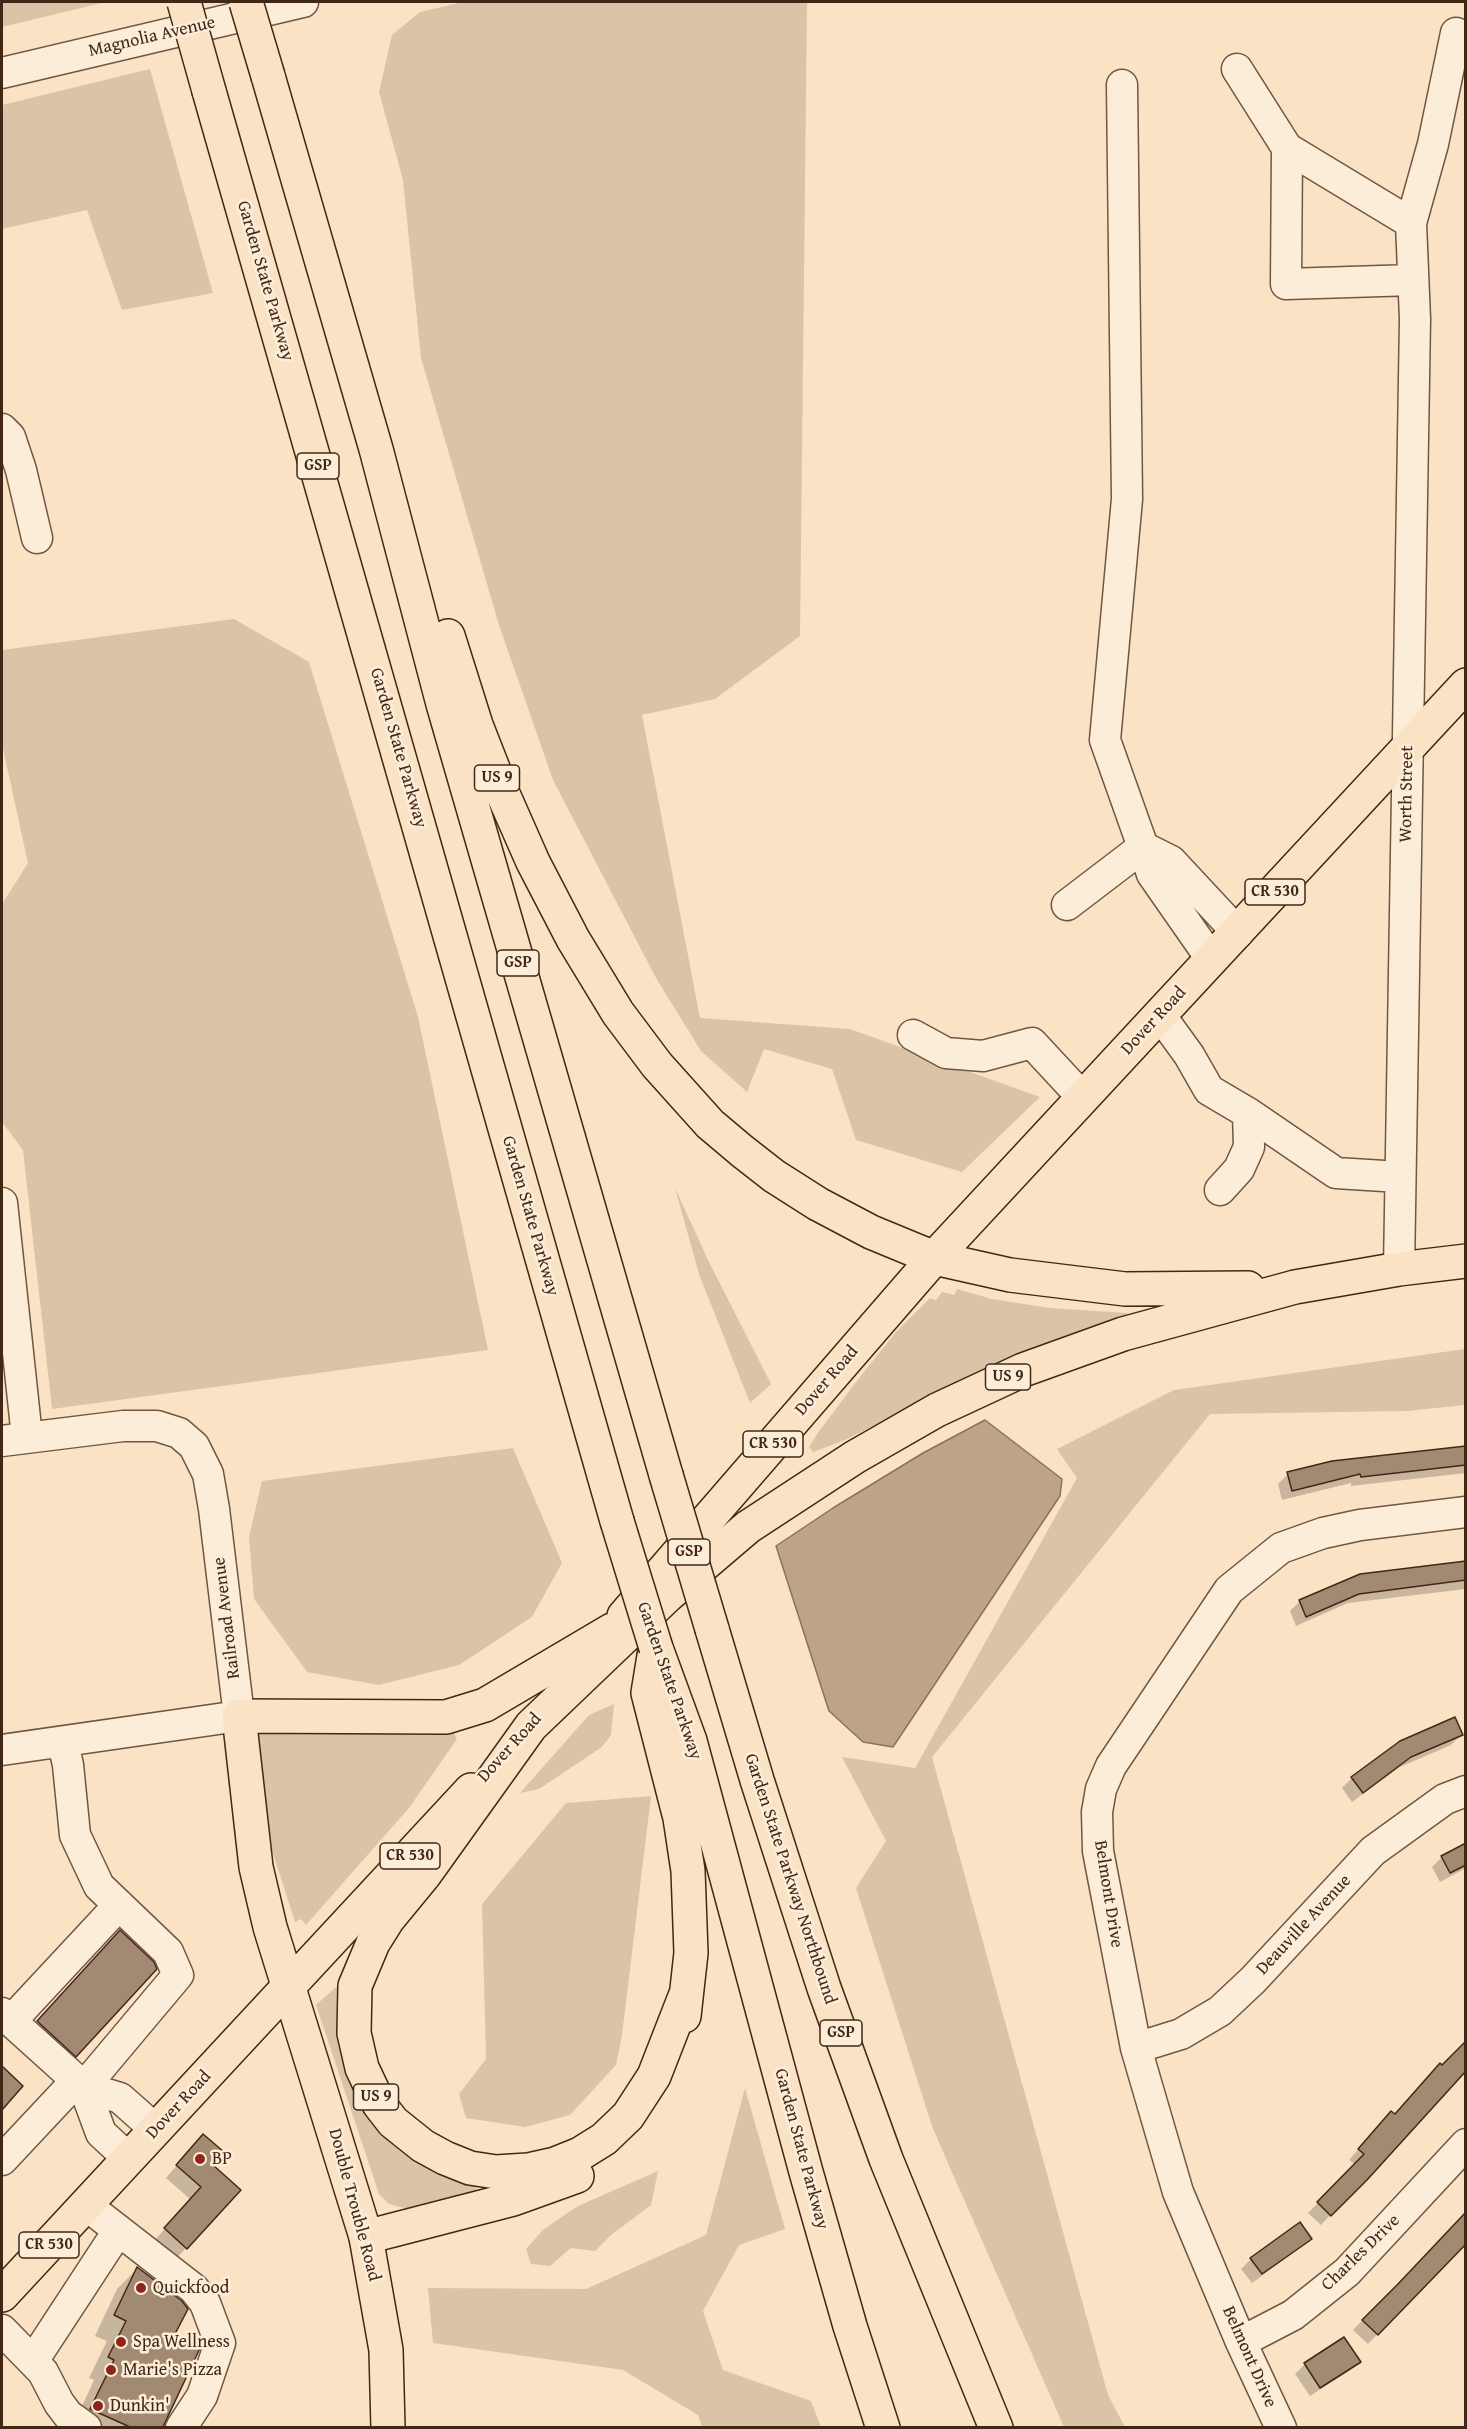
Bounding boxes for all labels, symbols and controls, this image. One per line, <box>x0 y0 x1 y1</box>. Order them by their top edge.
street label: Magnolia Avenue <box>87 12 217 62</box>
street label: Garden State Parkway <box>232 198 298 364</box>
road number: GSP <box>297 453 339 479</box>
street label: Garden State Parkway <box>365 665 431 831</box>
street label: Worth Street <box>1395 745 1419 843</box>
road number: US 9 <box>474 765 520 791</box>
road number: CR 530 <box>1245 879 1305 905</box>
road number: GSP <box>497 950 539 976</box>
street label: Dover Road <box>1117 982 1191 1060</box>
street label: Garden State Parkway <box>497 1133 563 1299</box>
street label: Dover Road <box>791 1342 863 1420</box>
road number: US 9 <box>986 1364 1030 1390</box>
road number: CR 530 <box>743 1431 803 1457</box>
road number: GSP <box>668 1539 710 1565</box>
street label: Railroad Avenue <box>209 1556 245 1680</box>
street label: Garden State Parkway <box>632 1599 706 1763</box>
street label: Dover Road <box>473 1709 547 1787</box>
street label: Garden State Parkway Northbound <box>739 1751 841 2007</box>
street label: Belmont Drive <box>1089 1839 1127 1949</box>
road number: CR 530 <box>380 1843 440 1869</box>
street label: Deauville Avenue <box>1252 1870 1356 1980</box>
road number: GSP <box>820 2020 862 2046</box>
street label: Dover Road <box>142 2066 216 2144</box>
street label: Garden State Parkway <box>769 2066 833 2232</box>
road number: US 9 <box>354 2084 398 2110</box>
street label: Double Trouble Road <box>323 2126 385 2284</box>
place label: BP <box>212 2148 232 2170</box>
marker: BP <box>193 2152 207 2166</box>
street label: Charles Drive <box>1317 2210 1405 2296</box>
road number: CR 530 <box>19 2232 79 2258</box>
place label: Quickfood <box>153 2277 229 2299</box>
marker: Quickfood <box>134 2281 148 2295</box>
street label: Belmont Drive <box>1217 2303 1281 2411</box>
place label: Spa Wellness <box>133 2331 230 2353</box>
marker: Spa Wellness <box>114 2335 128 2349</box>
place label: Marie's Pizza <box>123 2359 222 2381</box>
marker: Marie's Pizza <box>104 2363 118 2377</box>
place label: Dunkin' <box>110 2395 170 2417</box>
marker: Dunkin' <box>91 2399 105 2413</box>

